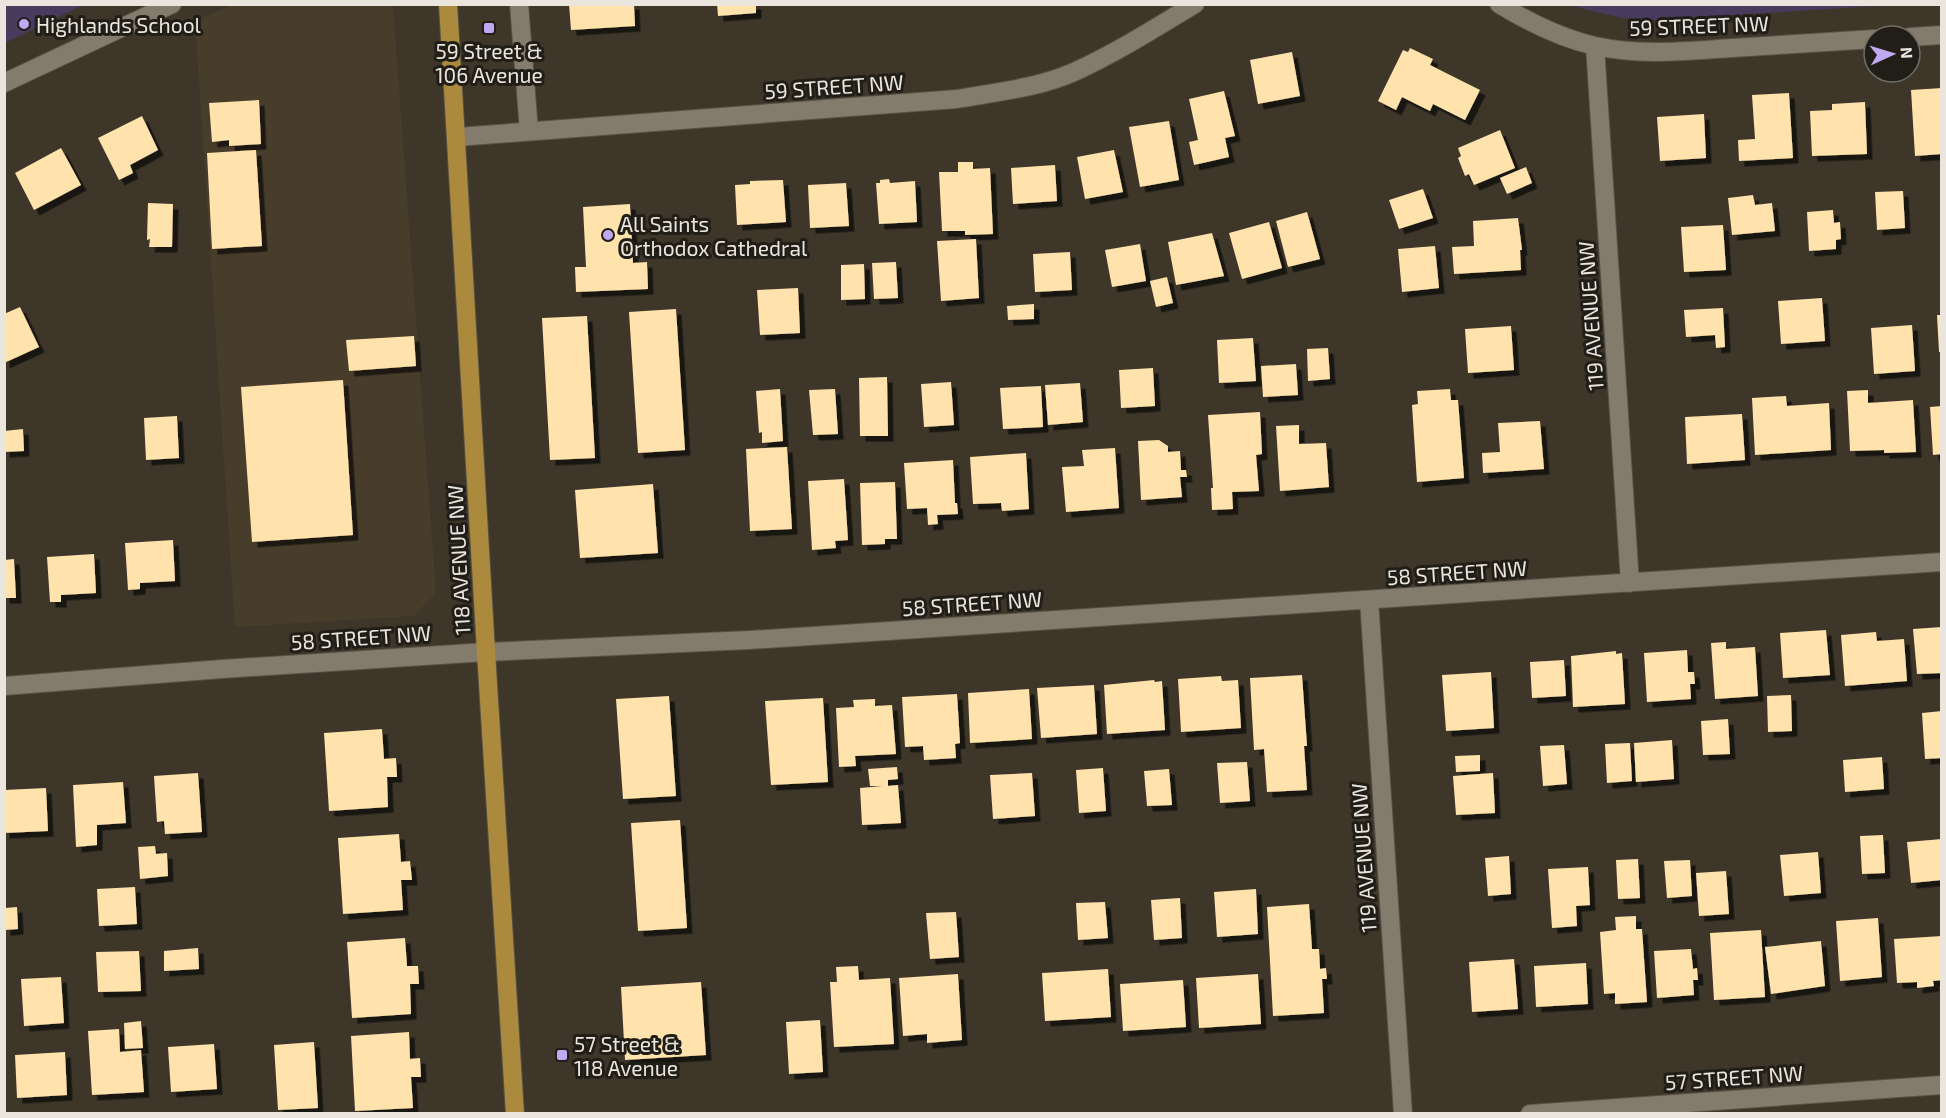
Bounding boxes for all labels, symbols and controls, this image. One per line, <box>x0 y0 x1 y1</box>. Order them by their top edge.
street label: 59 STREET NW <box>1629 10 1769 40</box>
place label: Highlands School <box>36 12 202 37</box>
marker: Highlands School <box>17 17 31 31</box>
marker: 59 Street & 106 Avenue <box>482 21 496 35</box>
north arrow <box>1862 24 1922 84</box>
place label: 59 Street & 106 Avenue <box>435 38 543 87</box>
text: N <box>1898 46 1917 59</box>
street label: 59 STREET NW <box>764 69 905 103</box>
place label: All Saints Orthodox Cathedral <box>620 211 808 260</box>
marker: All Saints Orthodox Cathedral <box>601 228 615 242</box>
street label: 119 AVENUE NW <box>1572 240 1608 392</box>
street label: 118 AVENUE NW <box>442 484 474 636</box>
street label: 58 STREET NW <box>1386 555 1528 589</box>
street label: 58 STREET NW <box>901 586 1043 620</box>
street label: 58 STREET NW <box>290 620 432 654</box>
street label: 119 AVENUE NW <box>1345 782 1381 934</box>
place label: 57 Street & 118 Avenue <box>574 1031 680 1080</box>
marker: 57 Street & 118 Avenue <box>555 1048 569 1062</box>
street label: 57 STREET NW <box>1664 1060 1804 1094</box>

